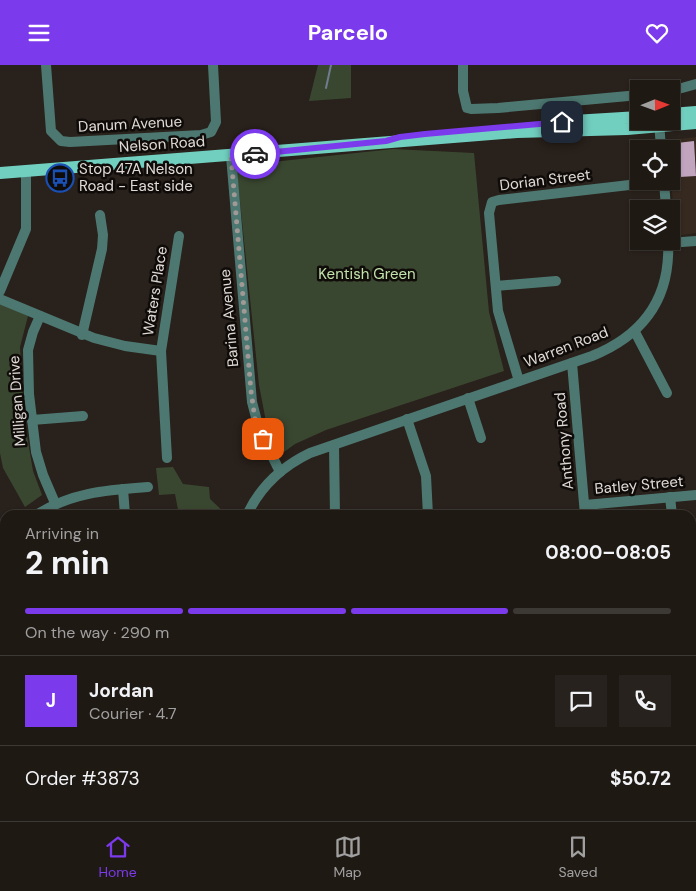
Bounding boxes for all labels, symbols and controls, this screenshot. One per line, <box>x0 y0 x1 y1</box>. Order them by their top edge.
text: Parcelo <box>308 18 388 47</box>
icon: menu <box>25 19 53 47</box>
icon: heart <box>643 19 671 47</box>
north arrow <box>630 80 680 130</box>
map controls <box>630 80 680 250</box>
pin <box>541 101 583 143</box>
icon: home <box>548 108 576 136</box>
street label: Danum Avenue <box>78 111 182 137</box>
courier <box>230 129 280 179</box>
street label: Nelson Road <box>118 131 206 157</box>
icon: car <box>241 140 269 168</box>
button: locate <box>630 140 680 190</box>
place label: Stop 47A Nelson Road - East side <box>79 159 193 196</box>
bus stop icon: Stop 47A Nelson Road - East side <box>45 163 75 193</box>
street label: Dorian Street <box>498 164 592 196</box>
button: layers <box>630 200 680 250</box>
street label: Waters Place <box>138 245 172 337</box>
park label: Kentish Green <box>318 264 416 284</box>
street label: Barina Avenue <box>215 268 243 368</box>
street label: Warren Road <box>521 322 611 372</box>
street label: Milligan Drive <box>4 355 30 447</box>
street label: Anthony Road <box>550 392 578 490</box>
pin <box>242 418 284 460</box>
icon: bag <box>249 425 277 453</box>
street label: Batley Street <box>594 471 684 499</box>
text: Arriving in <box>25 523 99 544</box>
text: 08:00–08:05 <box>545 540 671 565</box>
text: 2 min <box>25 542 110 584</box>
text: On the way · 290 m <box>25 622 169 643</box>
button: chat <box>555 675 607 727</box>
button: phone <box>619 675 671 727</box>
text: Jordan <box>89 678 154 703</box>
text: J <box>46 688 56 713</box>
text: Courier · 4.7 <box>89 703 177 724</box>
text: Order #3873 <box>25 766 140 791</box>
text: $50.72 <box>610 766 671 791</box>
tab: Home <box>98 833 137 881</box>
tab: Map <box>333 833 362 881</box>
tab: Saved <box>558 833 598 881</box>

